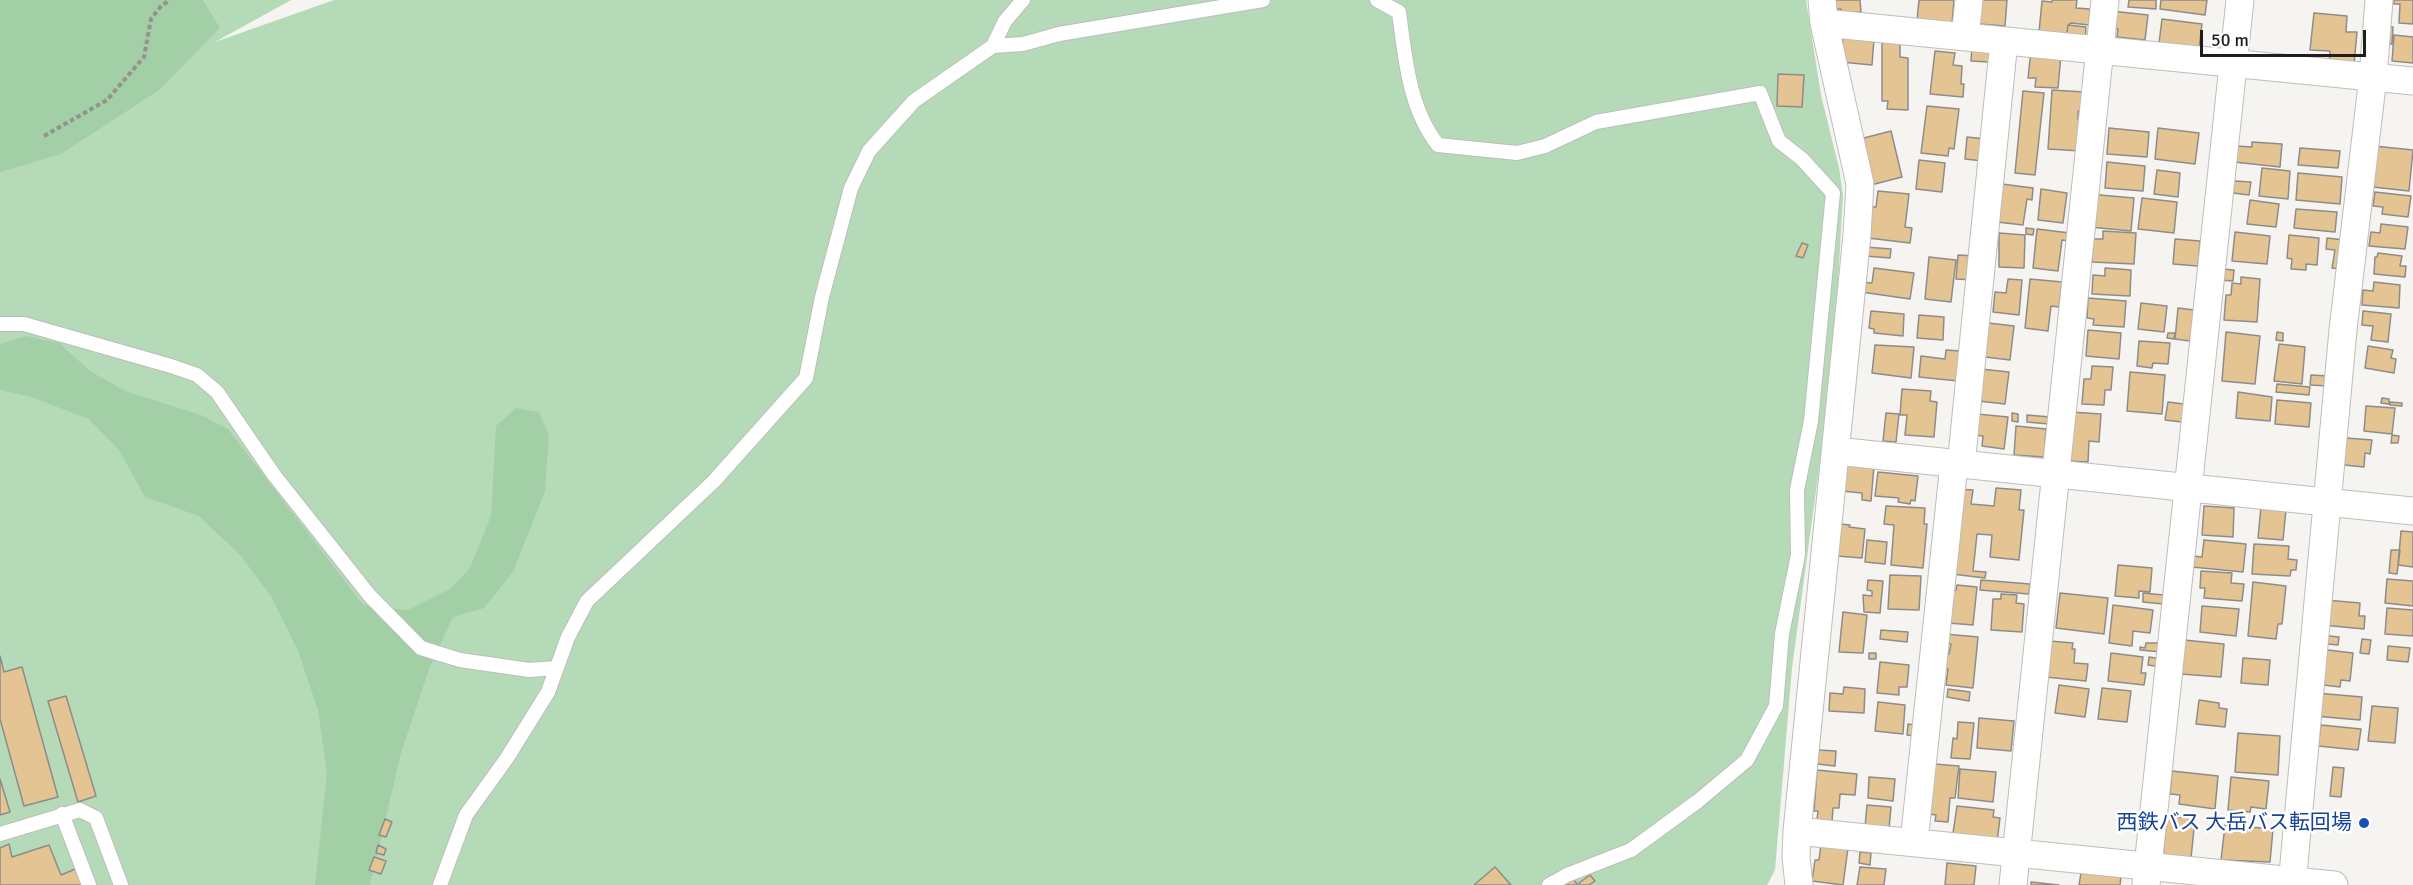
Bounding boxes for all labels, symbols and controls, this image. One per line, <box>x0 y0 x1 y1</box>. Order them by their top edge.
scale bar <box>2203 18 2370 56</box>
text: 50 m <box>2211 29 2249 51</box>
place label: 西鉄バス 大岳バス転回場 <box>2116 810 2352 836</box>
marker: 西鉄バス 大岳バス転回場 <box>2357 816 2371 830</box>

